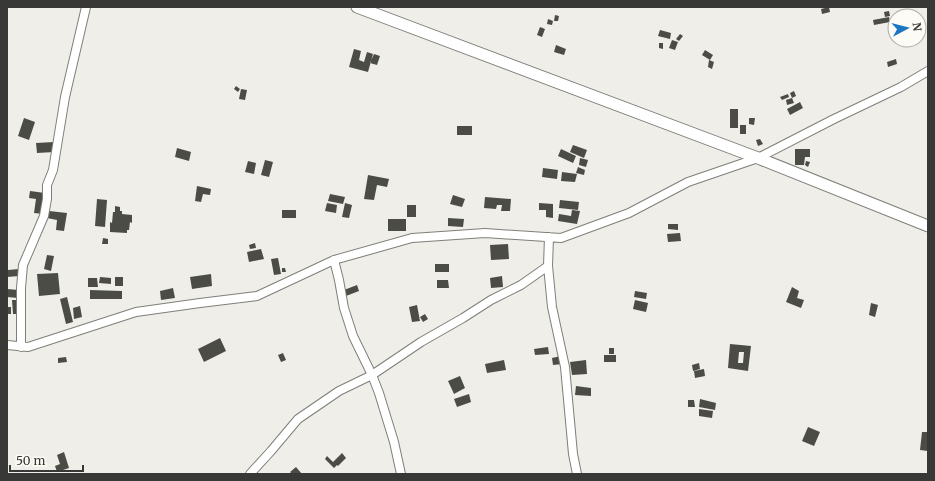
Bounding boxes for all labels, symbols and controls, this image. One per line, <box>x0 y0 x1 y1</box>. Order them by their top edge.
north arrow <box>887 8 927 48</box>
text: N <box>909 22 924 32</box>
scale bar <box>10 447 83 473</box>
text: 50 m <box>16 453 45 468</box>

